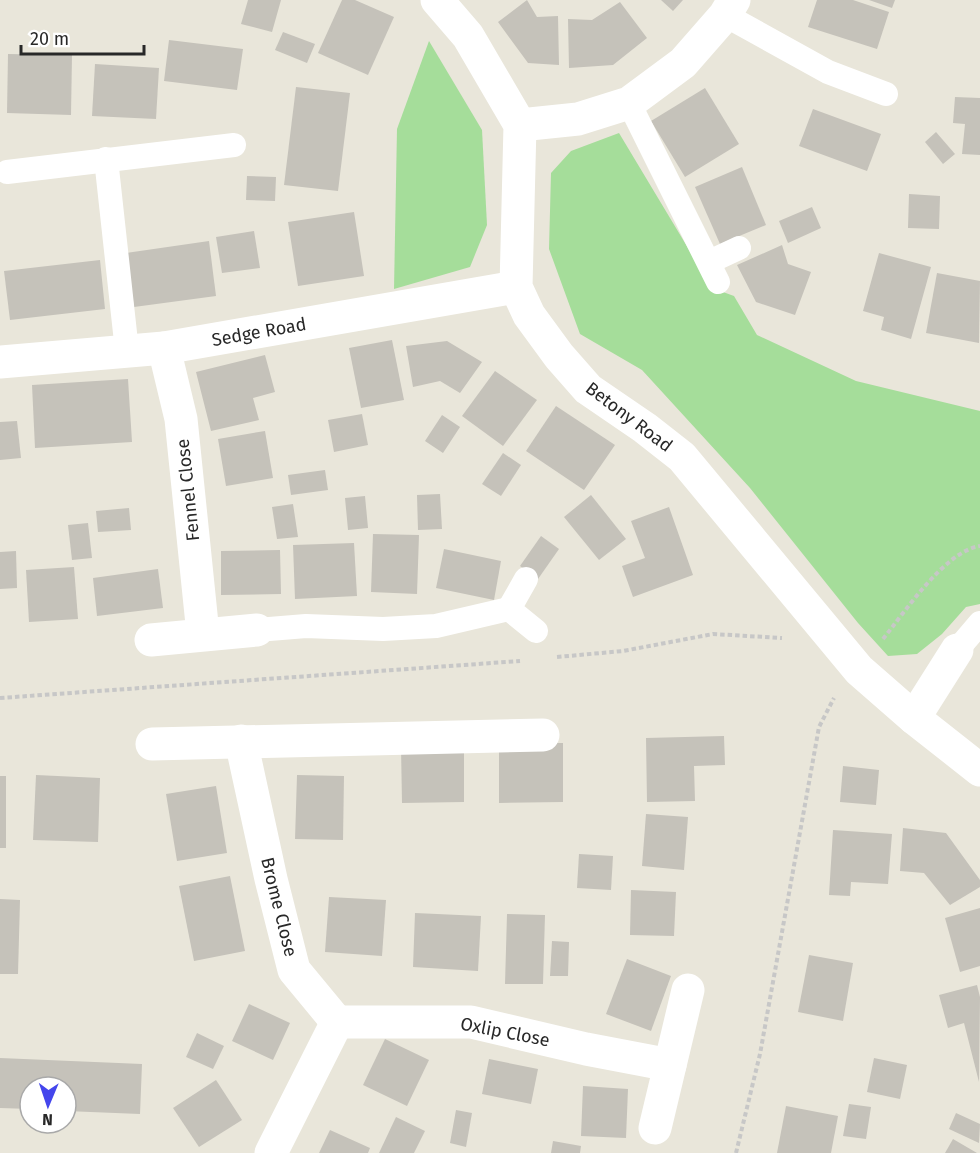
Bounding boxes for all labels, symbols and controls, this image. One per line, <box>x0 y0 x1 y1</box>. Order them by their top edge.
scale bar <box>21 18 144 56</box>
text: 20 m <box>30 28 69 50</box>
street label: Sedge Road <box>210 313 308 351</box>
street label: Betony Road <box>581 377 677 457</box>
street label: Fennel Close <box>172 438 204 542</box>
street label: Brome Close <box>256 855 302 959</box>
street label: Oxlip Close <box>458 1013 552 1051</box>
north arrow <box>18 1075 78 1135</box>
text: N <box>42 1110 53 1129</box>

